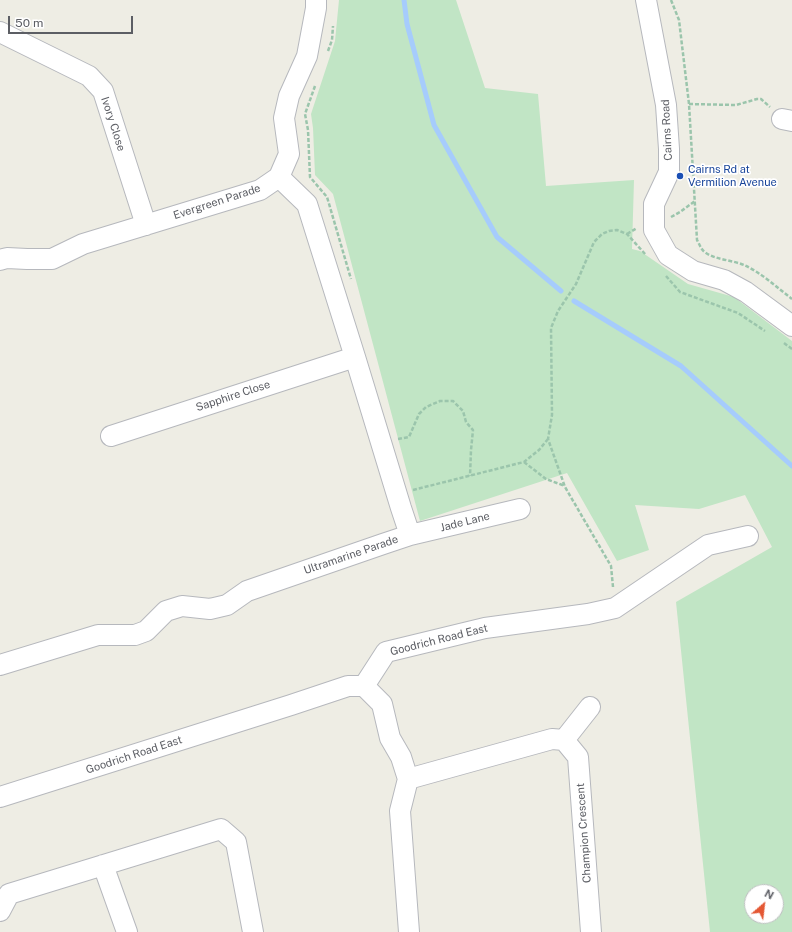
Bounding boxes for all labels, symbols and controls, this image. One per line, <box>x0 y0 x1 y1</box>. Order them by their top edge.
scale bar <box>10 8 135 34</box>
text: 50 m <box>15 16 43 30</box>
street label: Ivory Close <box>98 95 128 153</box>
street label: Cairns Road <box>659 99 675 161</box>
place label: Cairns Rd at Vermilion Avenue <box>688 163 777 189</box>
marker: Cairns Rd at Vermilion Avenue <box>675 171 685 181</box>
street label: Evergreen Parade <box>172 182 262 222</box>
street label: Sapphire Close <box>194 378 272 414</box>
street label: Jade Lane <box>439 509 491 535</box>
street label: Ultramarine Parade <box>302 533 400 577</box>
street label: Goodrich Road East <box>389 621 489 659</box>
street label: Goodrich Road East <box>84 733 184 777</box>
street label: Champion Crescent <box>574 783 594 883</box>
north arrow <box>744 884 784 924</box>
text: N <box>763 887 776 902</box>

